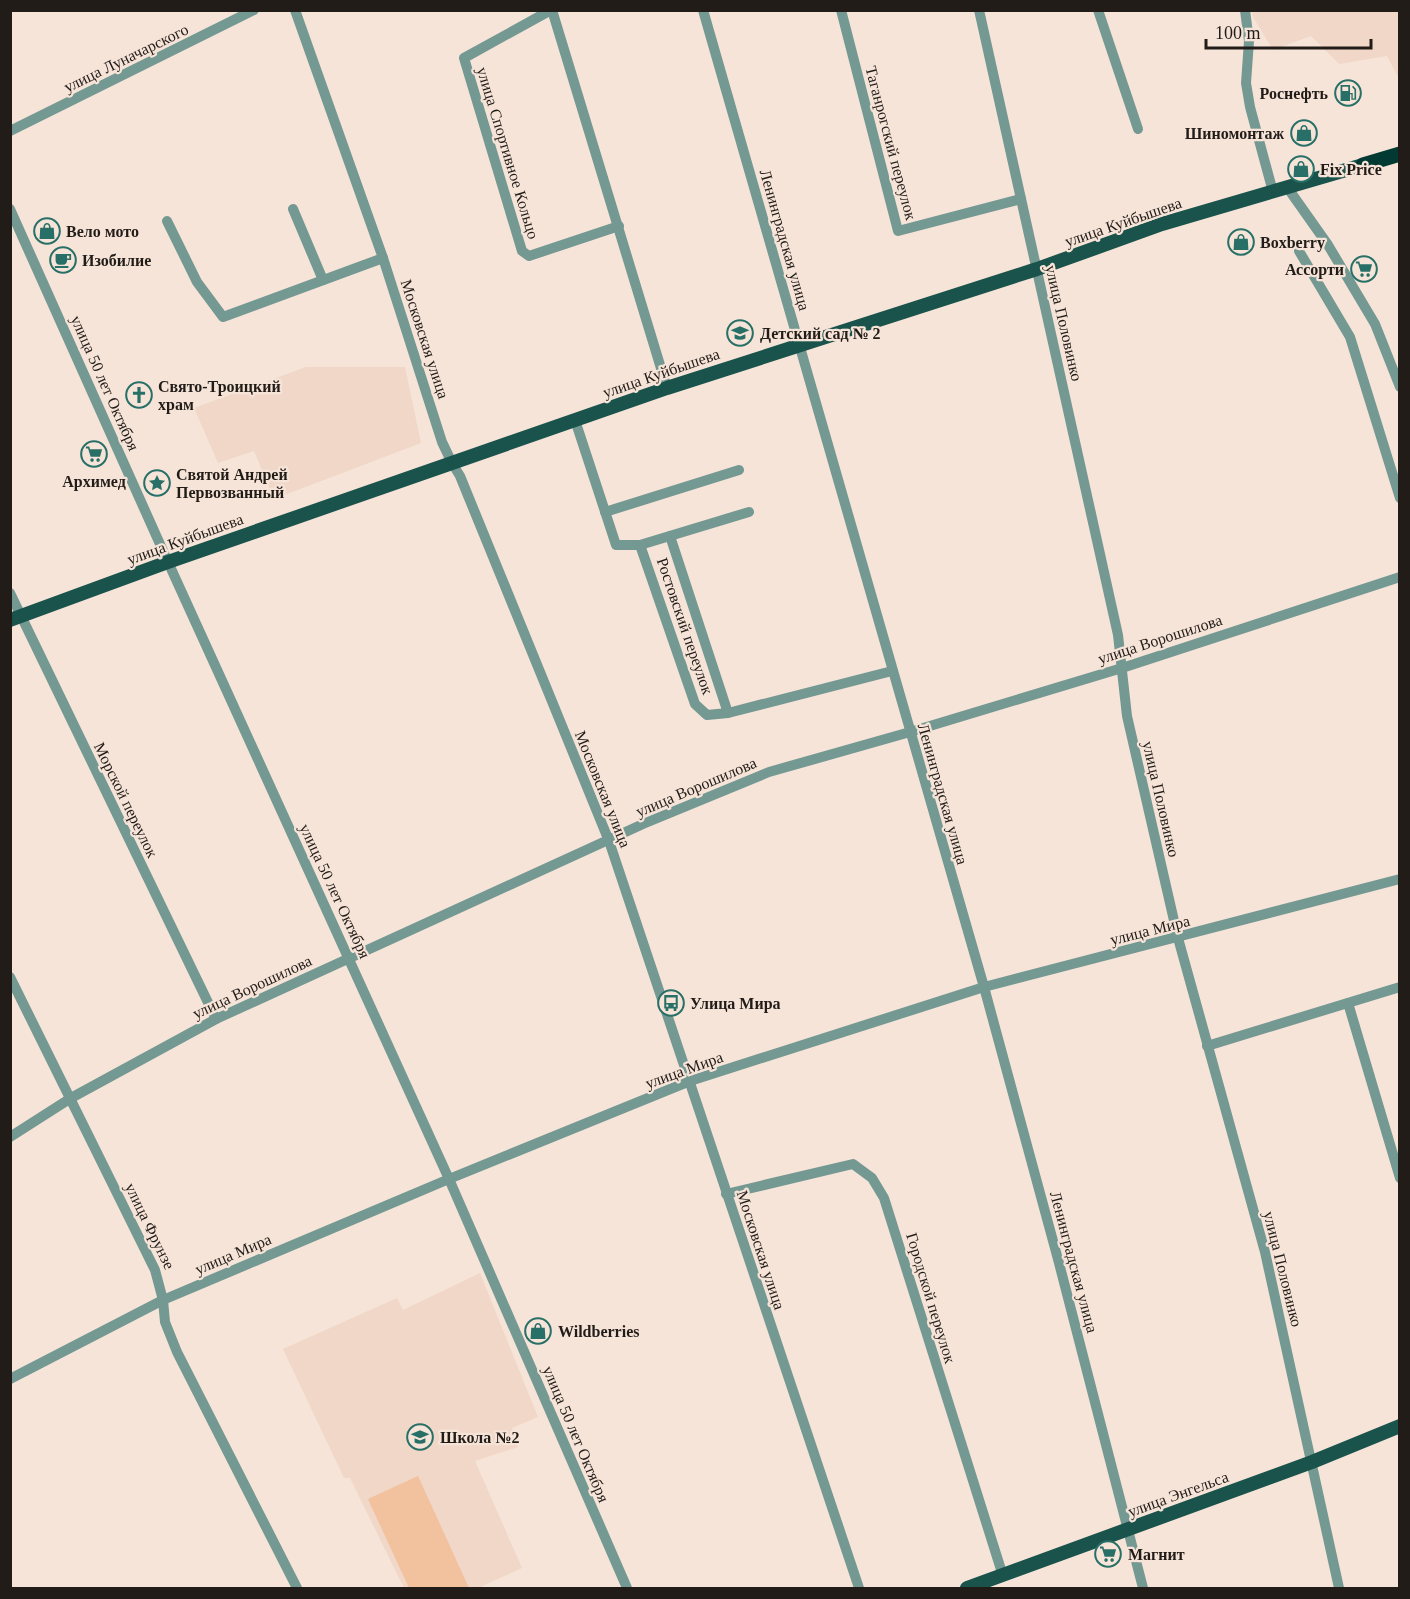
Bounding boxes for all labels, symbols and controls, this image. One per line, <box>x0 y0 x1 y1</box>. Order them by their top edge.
scale bar <box>1206 12 1371 50</box>
street label: улица Луначарского <box>61 20 191 96</box>
text: 100 m <box>1215 23 1261 43</box>
street label: Таганрогский переулок <box>861 64 920 222</box>
street label: улица Спортивное Кольцо <box>473 65 542 241</box>
fuel station icon: Роснефть <box>1333 78 1363 108</box>
place label: Роснефть <box>1260 85 1329 103</box>
shop icon: Шиномонтаж <box>1289 118 1319 148</box>
place label: Шиномонтаж <box>1185 125 1284 142</box>
shop icon: Fix Price <box>1286 154 1316 184</box>
place label: Fix Price <box>1320 161 1382 178</box>
street label: Ленинградская улица <box>756 168 813 313</box>
street label: улица Куйбышева <box>1062 194 1184 251</box>
shop icon: Вело мото <box>32 216 62 246</box>
place label: Вело мото <box>66 223 139 240</box>
shop icon: Boxberry <box>1226 227 1256 257</box>
place label: Boxberry <box>1260 234 1325 252</box>
cafe icon: Изобилие <box>48 245 78 275</box>
place label: Изобилие <box>82 252 151 269</box>
supermarket icon: Ассорти <box>1349 254 1379 284</box>
place label: Ассорти <box>1285 261 1344 279</box>
street label: улица Половинко <box>1041 263 1086 383</box>
street label: Московская улица <box>397 277 452 401</box>
street label: улица 50 лет Октября <box>67 313 143 454</box>
school or university icon: Детский сад № 2 <box>725 318 755 348</box>
place label: Детский сад № 2 <box>760 325 881 343</box>
street label: улица Куйбышева <box>600 345 722 402</box>
place label: Свято-Троицкий храм <box>158 378 281 414</box>
church icon: Свято-Троицкий храм <box>124 380 154 410</box>
supermarket icon: Архимед <box>79 439 109 469</box>
place label: Святой Андрей Первозванный <box>176 466 288 502</box>
place icon: Святой Андрей Первозванный <box>142 468 172 498</box>
place label: Архимед <box>62 473 126 491</box>
street label: улица Куйбышева <box>125 510 246 569</box>
street label: Ростовский переулок <box>653 555 716 697</box>
street label: улица Ворошилова <box>1096 611 1225 668</box>
street label: Ленинградская улица <box>914 722 971 867</box>
street label: Московская улица <box>571 728 634 850</box>
street label: улица Половинко <box>1138 739 1183 859</box>
street label: Морской переулок <box>90 740 161 861</box>
street label: улица Ворошилова <box>633 754 759 821</box>
street label: улица 50 лет Октября <box>295 821 374 962</box>
street label: улица Мира <box>1108 912 1192 949</box>
street label: улица Ворошилова <box>190 952 315 1023</box>
bus stop icon: Улица Мира <box>656 988 686 1018</box>
place label: Улица Мира <box>690 995 781 1013</box>
street label: улица Мира <box>643 1048 725 1093</box>
street label: улица Фрунзе <box>121 1180 178 1272</box>
street label: Московская улица <box>733 1188 788 1312</box>
street label: Ленинградская улица <box>1046 1189 1101 1335</box>
street label: улица Половинко <box>1259 1209 1306 1329</box>
street label: улица Мира <box>192 1230 274 1279</box>
street label: Городской переулок <box>902 1231 959 1366</box>
shop icon: Wildberries <box>523 1316 553 1346</box>
place label: Wildberries <box>558 1323 639 1340</box>
street label: улица 50 лет Октября <box>539 1363 613 1506</box>
school or university icon: Школа №2 <box>405 1422 435 1452</box>
place label: Школа №2 <box>440 1429 519 1446</box>
street label: улица Энгельса <box>1125 1468 1231 1521</box>
supermarket icon: Магнит <box>1093 1539 1123 1569</box>
place label: Магнит <box>1128 1546 1185 1563</box>

